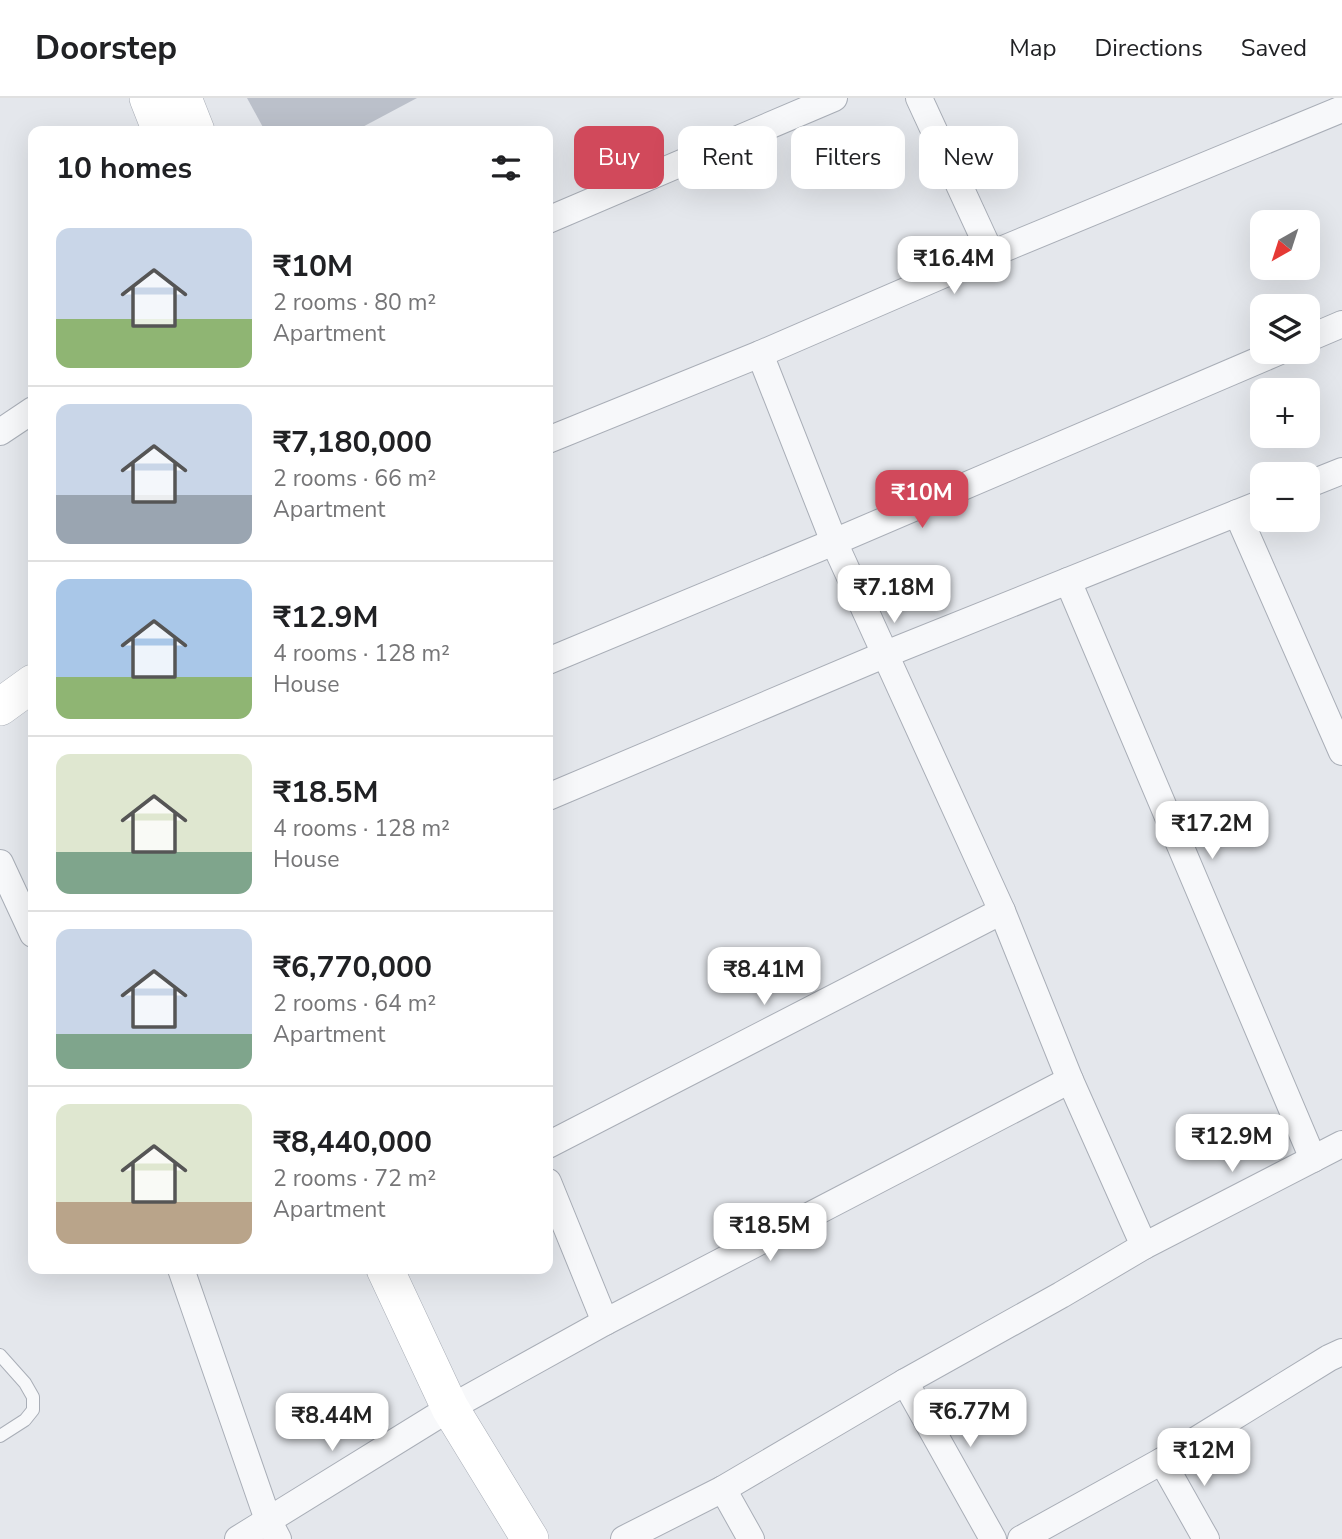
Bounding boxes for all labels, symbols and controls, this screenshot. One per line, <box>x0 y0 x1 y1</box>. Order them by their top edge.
text: Doorstep <box>35 26 177 71</box>
text: Map <box>1009 32 1056 64</box>
text: Directions <box>1094 32 1203 64</box>
text: Saved <box>1241 32 1307 64</box>
chip: Buy <box>574 126 664 189</box>
chip: Rent <box>678 126 777 189</box>
chip: Filters <box>791 126 905 189</box>
chip: New <box>919 126 1018 189</box>
text: 10 homes <box>56 148 192 189</box>
icon: filters <box>487 149 525 187</box>
north arrow <box>1250 210 1320 280</box>
map controls <box>1250 210 1320 532</box>
pin: ₹16.4M <box>897 236 1011 296</box>
text: ₹16.4M <box>914 243 994 274</box>
text: ₹10M <box>273 246 353 287</box>
icon: home <box>112 256 196 340</box>
text: 2 rooms · 80 m² <box>273 287 436 318</box>
button: layers <box>1250 294 1320 364</box>
text: Apartment <box>273 318 385 349</box>
button: + <box>1250 378 1320 448</box>
text: ₹7,180,000 <box>273 422 432 463</box>
icon: home <box>112 432 196 516</box>
button: − <box>1250 462 1320 532</box>
text: 2 rooms · 66 m² <box>273 463 436 494</box>
pin: ₹10M <box>881 470 963 530</box>
text: ₹10M <box>891 477 953 508</box>
text: Apartment <box>273 494 385 525</box>
pin: ₹7.18M <box>837 566 951 625</box>
text: ₹7.18M <box>854 572 934 603</box>
text: ₹12.9M <box>273 597 378 638</box>
icon: home <box>112 607 196 691</box>
text: 4 rooms · 128 m² <box>273 638 450 669</box>
text: House <box>273 669 340 700</box>
text: ₹18.5M <box>273 772 378 813</box>
icon: home <box>112 782 196 866</box>
pin: ₹17.2M <box>1155 802 1269 861</box>
text: ₹17.2M <box>1172 808 1252 839</box>
text: 4 rooms · 128 m² <box>273 813 450 844</box>
text: House <box>273 844 340 875</box>
text: ₹6,770,000 <box>273 947 432 988</box>
pin: ₹8.41M <box>707 948 821 1007</box>
text: ₹8.41M <box>724 954 804 985</box>
icon: home <box>112 957 196 1041</box>
text: 2 rooms · 64 m² <box>273 988 436 1019</box>
text: Apartment <box>273 1019 385 1050</box>
pin: ₹12.9M <box>1175 1114 1289 1174</box>
text: ₹12.9M <box>1192 1121 1272 1152</box>
text: ₹8,440,000 <box>273 1122 432 1163</box>
icon: home <box>112 1132 196 1216</box>
text: 2 rooms · 72 m² <box>273 1163 436 1194</box>
text: Apartment <box>273 1194 385 1225</box>
pin: ₹18.5M <box>713 1204 827 1263</box>
text: ₹18.5M <box>730 1210 810 1241</box>
pin: ₹6.77M <box>913 1390 1027 1449</box>
pin: ₹8.44M <box>275 1394 389 1453</box>
text: ₹6.77M <box>930 1396 1010 1427</box>
text: ₹8.44M <box>292 1400 372 1431</box>
pin: ₹12M <box>1163 1428 1245 1488</box>
text: ₹12M <box>1173 1435 1235 1466</box>

